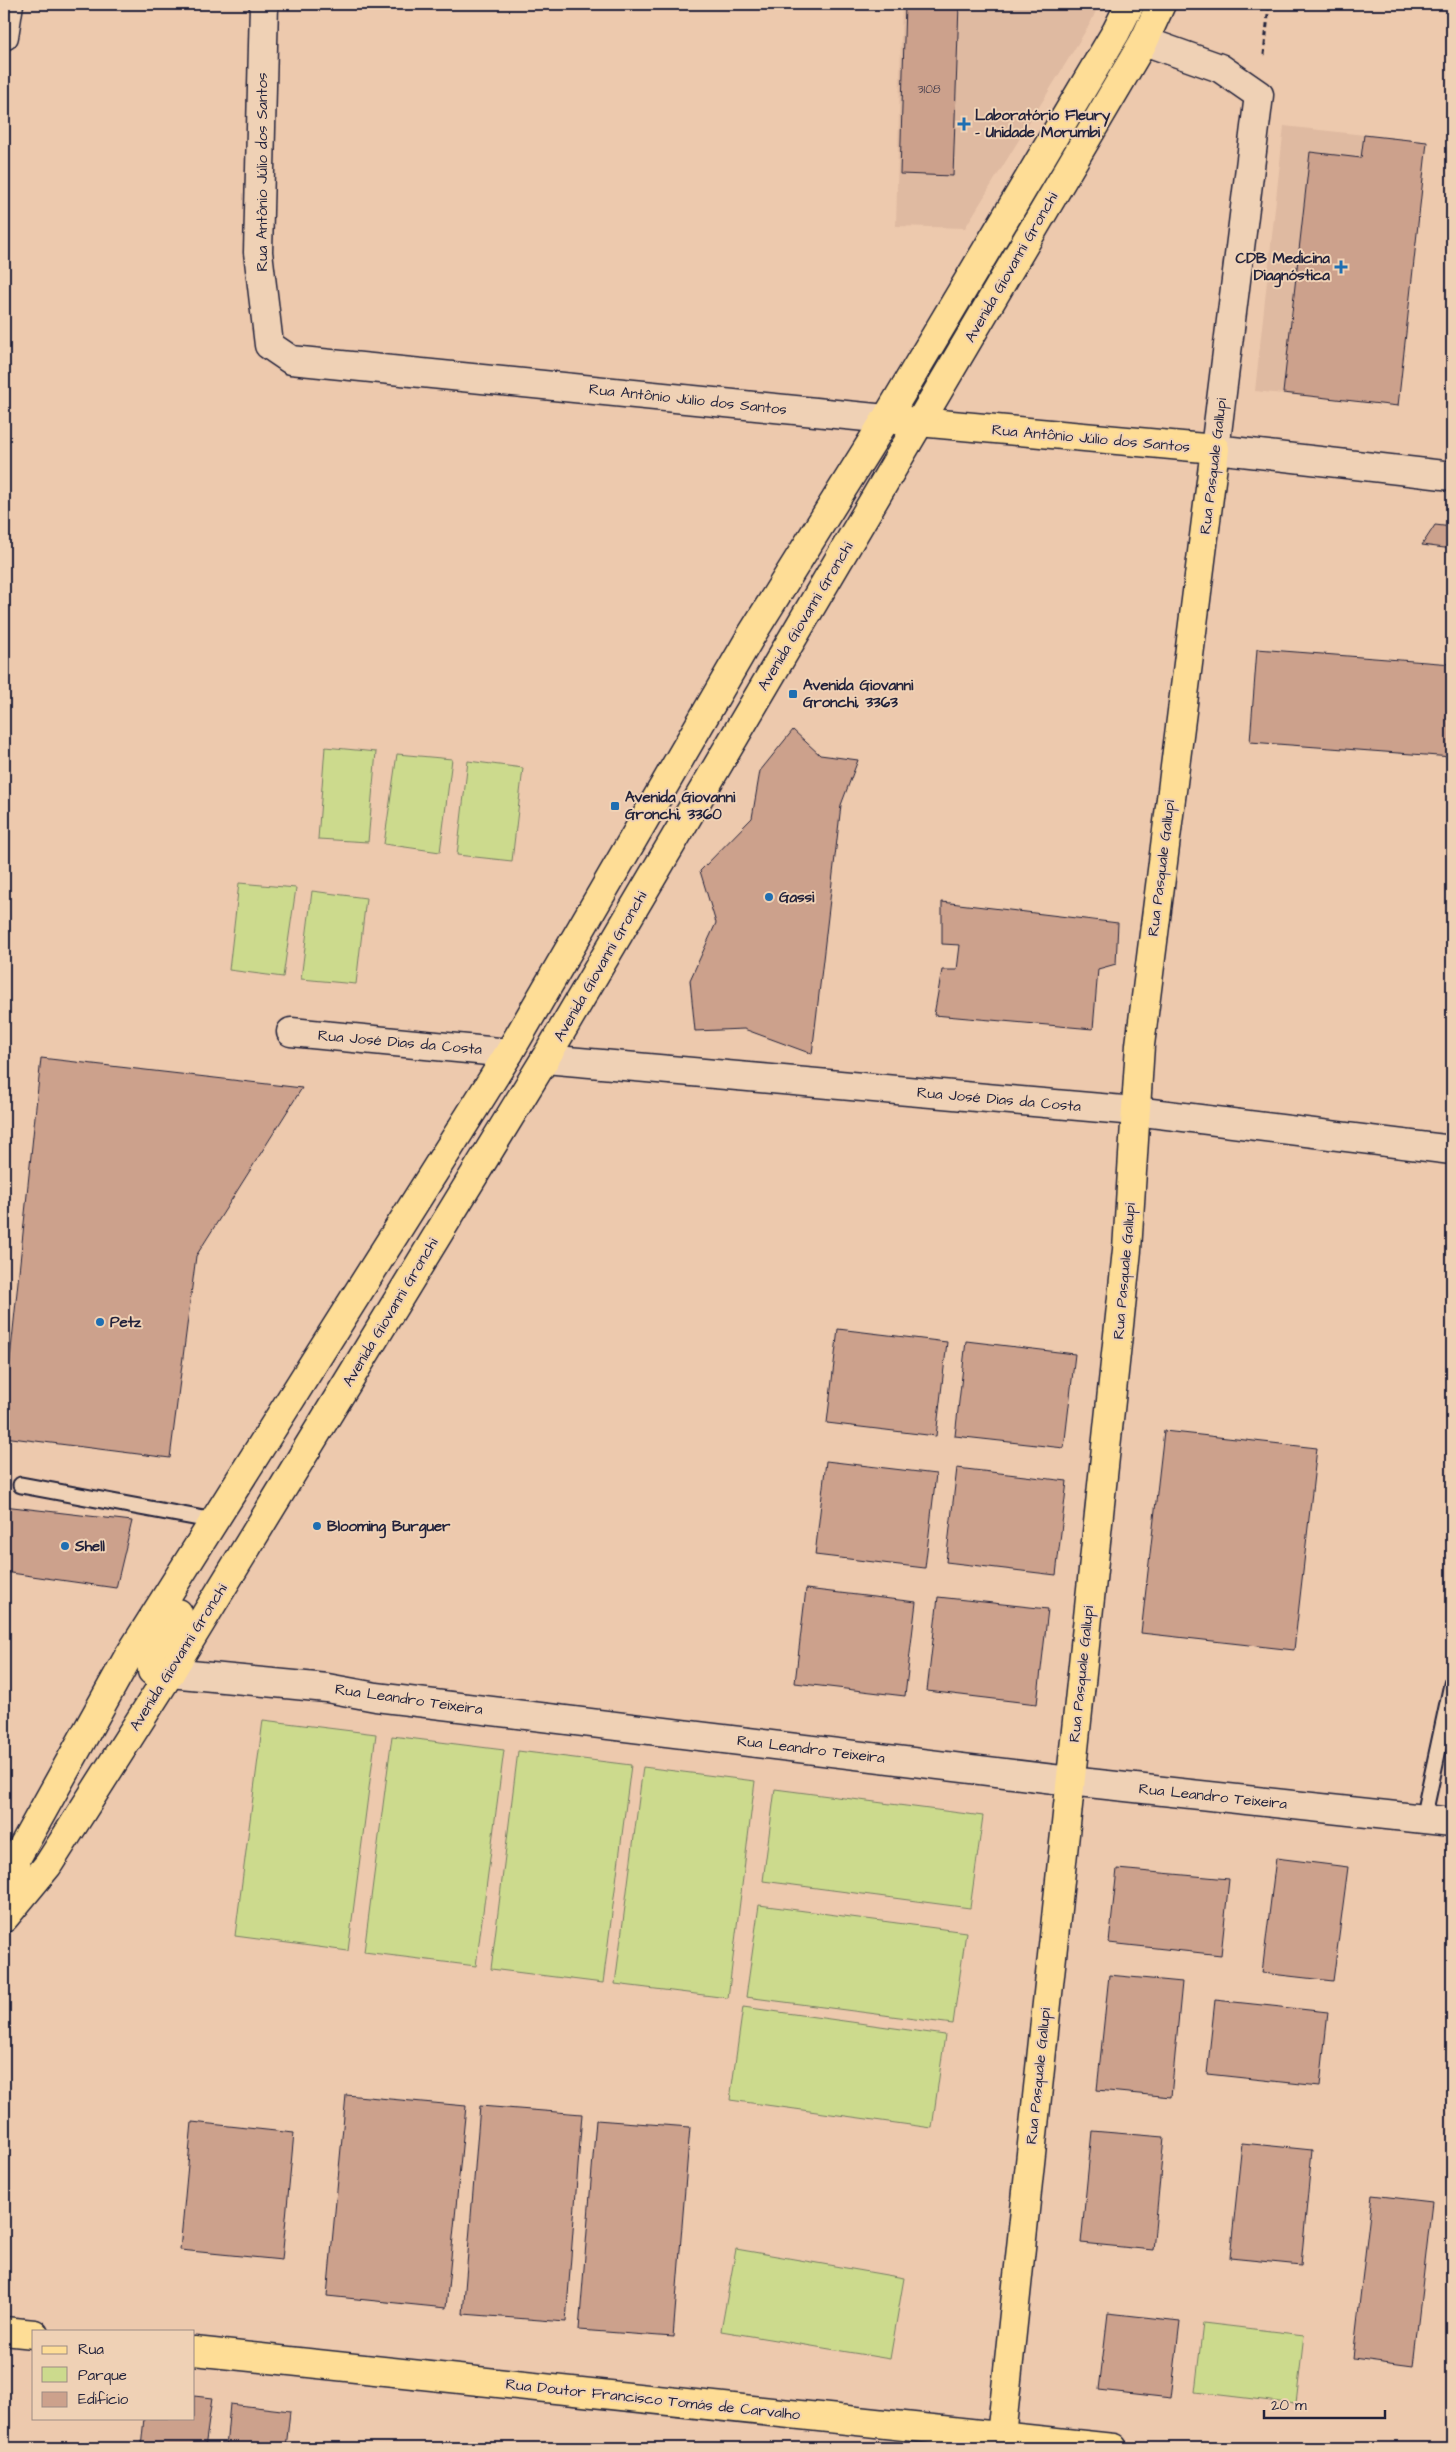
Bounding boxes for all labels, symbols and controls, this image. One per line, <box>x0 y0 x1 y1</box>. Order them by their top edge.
street label: Rua Antônio Júlio dos Santos <box>252 72 273 271</box>
house number: 3108 <box>918 81 941 98</box>
place label: Laboratório Fleury - Unidade Morumbi <box>975 105 1111 143</box>
marker: Laboratório Fleury - Unidade Morumbi <box>957 117 971 131</box>
street label: Avenida Giovanni Gronchi <box>960 188 1063 346</box>
place label: CDB Medicina Diagnóstica <box>1236 248 1330 288</box>
marker: CDB Medicina Diagnóstica <box>1334 260 1348 274</box>
street label: Rua Antônio Júlio dos Santos <box>588 379 788 420</box>
street label: Rua Pasquale Gallupi <box>1195 396 1232 535</box>
street label: Rua Antônio Júlio dos Santos <box>991 419 1191 458</box>
street label: Avenida Giovanni Gronchi <box>753 537 859 695</box>
place label: Avenida Giovanni Gronchi, 3363 <box>803 675 914 713</box>
marker: Avenida Giovanni Gronchi, 3363 <box>787 688 799 700</box>
place label: Avenida Giovanni Gronchi, 3360 <box>625 787 736 825</box>
street label: Rua Pasquale Gallupi <box>1143 798 1180 937</box>
marker: Avenida Giovanni Gronchi, 3360 <box>609 800 621 812</box>
street label: Avenida Giovanni Gronchi <box>549 887 652 1045</box>
place label: Gassi <box>779 887 815 908</box>
marker: Gassi <box>763 891 775 903</box>
street label: Rua José Dias da Costa <box>317 1025 483 1060</box>
street label: Rua José Dias da Costa <box>916 1082 1082 1117</box>
street label: Rua Pasquale Gallupi <box>1108 1201 1141 1340</box>
street label: Avenida Giovanni Gronchi <box>338 1233 444 1391</box>
place label: Petz <box>110 1312 142 1333</box>
marker: Petz <box>94 1316 106 1328</box>
place label: Blooming Burguer <box>327 1516 451 1539</box>
marker: Blooming Burguer <box>311 1520 323 1532</box>
place label: Shell <box>74 1536 106 1557</box>
marker: Shell <box>59 1540 71 1552</box>
street label: Avenida Giovanni Gronchi <box>124 1579 233 1735</box>
street label: Rua Pasquale Gallupi <box>1064 1604 1099 1743</box>
street label: Rua Leandro Teixeira <box>334 1679 485 1720</box>
street label: Rua Leandro Teixeira <box>736 1730 887 1769</box>
street label: Rua Leandro Teixeira <box>1138 1778 1289 1815</box>
street label: Rua Pasquale Gallupi <box>1021 2006 1056 2145</box>
legend <box>32 2330 195 2420</box>
text: Rua <box>78 2339 104 2360</box>
text: Parque <box>78 2365 127 2386</box>
street label: Rua Doutor Francisco Tomás de Carvalho <box>505 2374 802 2425</box>
scale bar <box>1264 2387 1385 2419</box>
text: Edifício <box>78 2389 129 2410</box>
text: 20 m <box>1271 2395 1307 2416</box>

